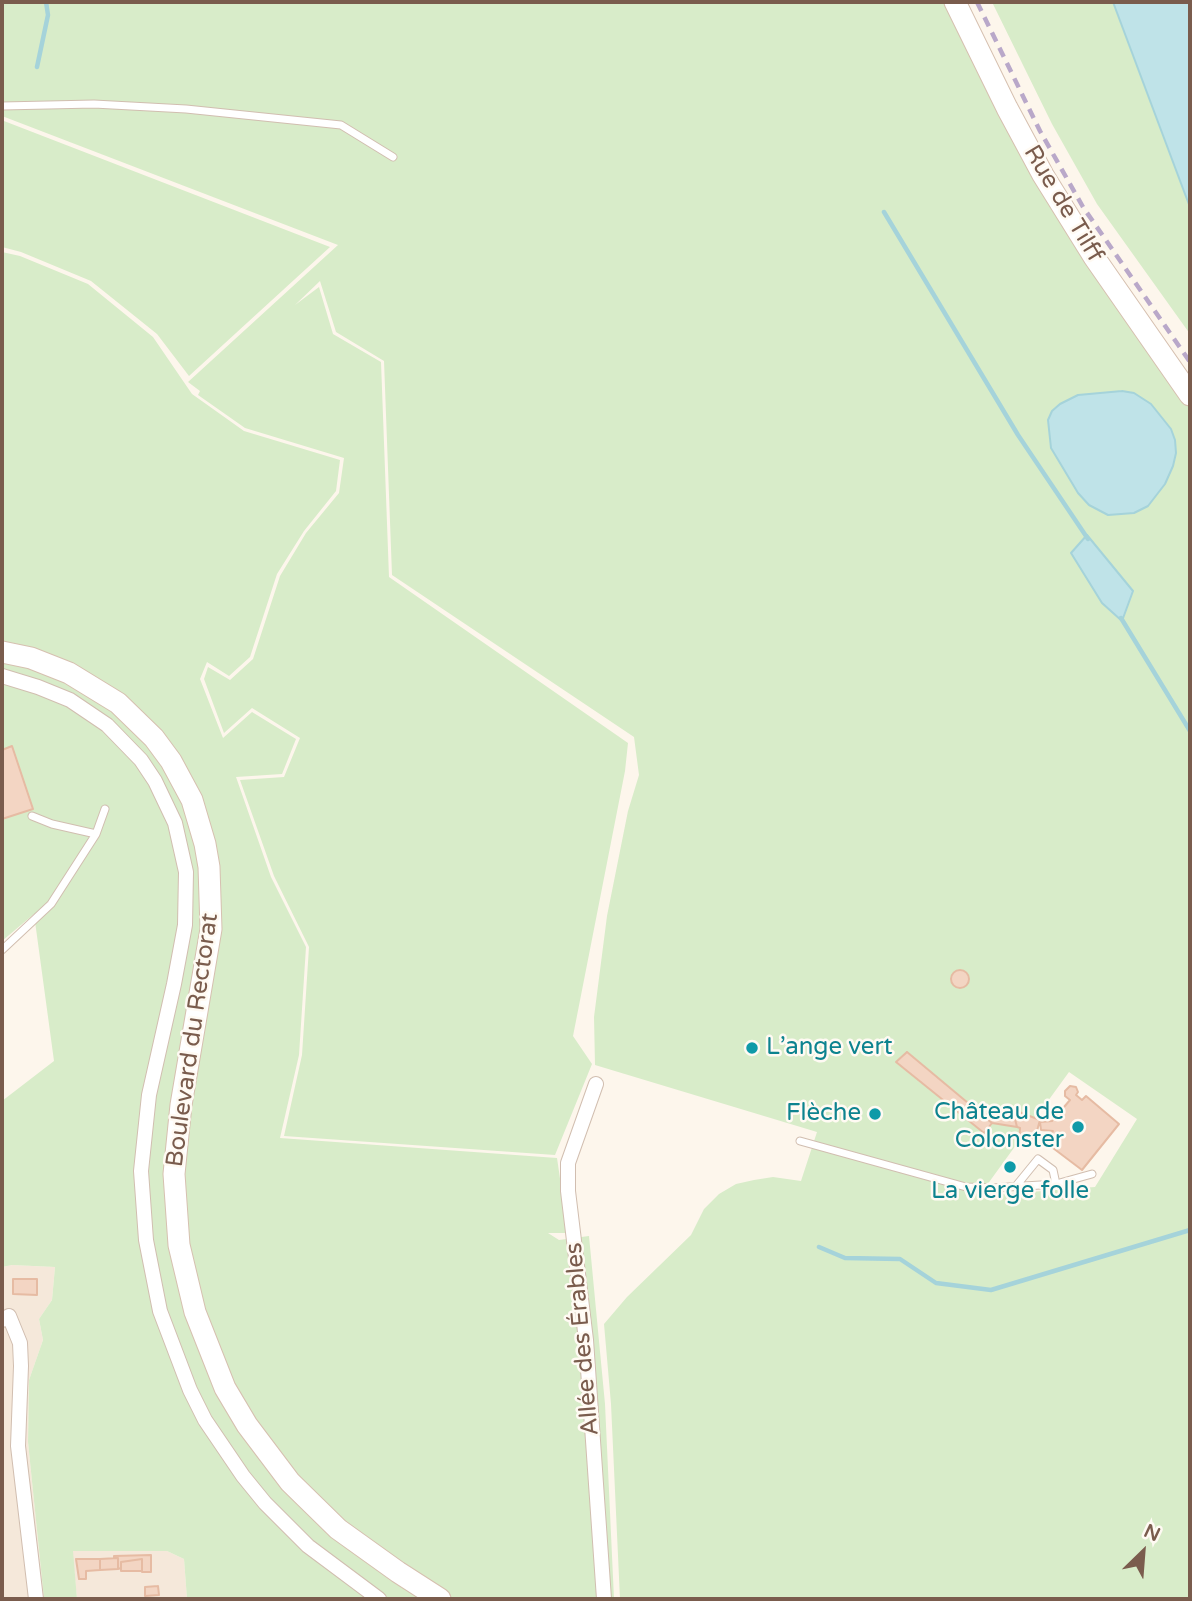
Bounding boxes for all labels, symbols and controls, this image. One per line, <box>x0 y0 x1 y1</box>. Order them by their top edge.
street label: Rue de Tilff <box>1017 140 1109 268</box>
street label: Boulevard du Rectorat <box>161 911 225 1169</box>
place label: L’ange vert <box>766 1034 893 1062</box>
marker: L’ange vert <box>744 1040 760 1056</box>
place label: Château de Colonster <box>934 1099 1064 1155</box>
place label: Flèche <box>786 1100 861 1128</box>
marker: Flèche <box>867 1106 883 1122</box>
marker: Château de Colonster <box>1070 1119 1086 1135</box>
marker: La vierge folle <box>1002 1159 1018 1175</box>
place label: La vierge folle <box>931 1178 1089 1206</box>
street label: Allée des Érables <box>560 1241 606 1437</box>
north arrow <box>1108 1517 1178 1587</box>
text: N <box>1140 1520 1163 1546</box>

